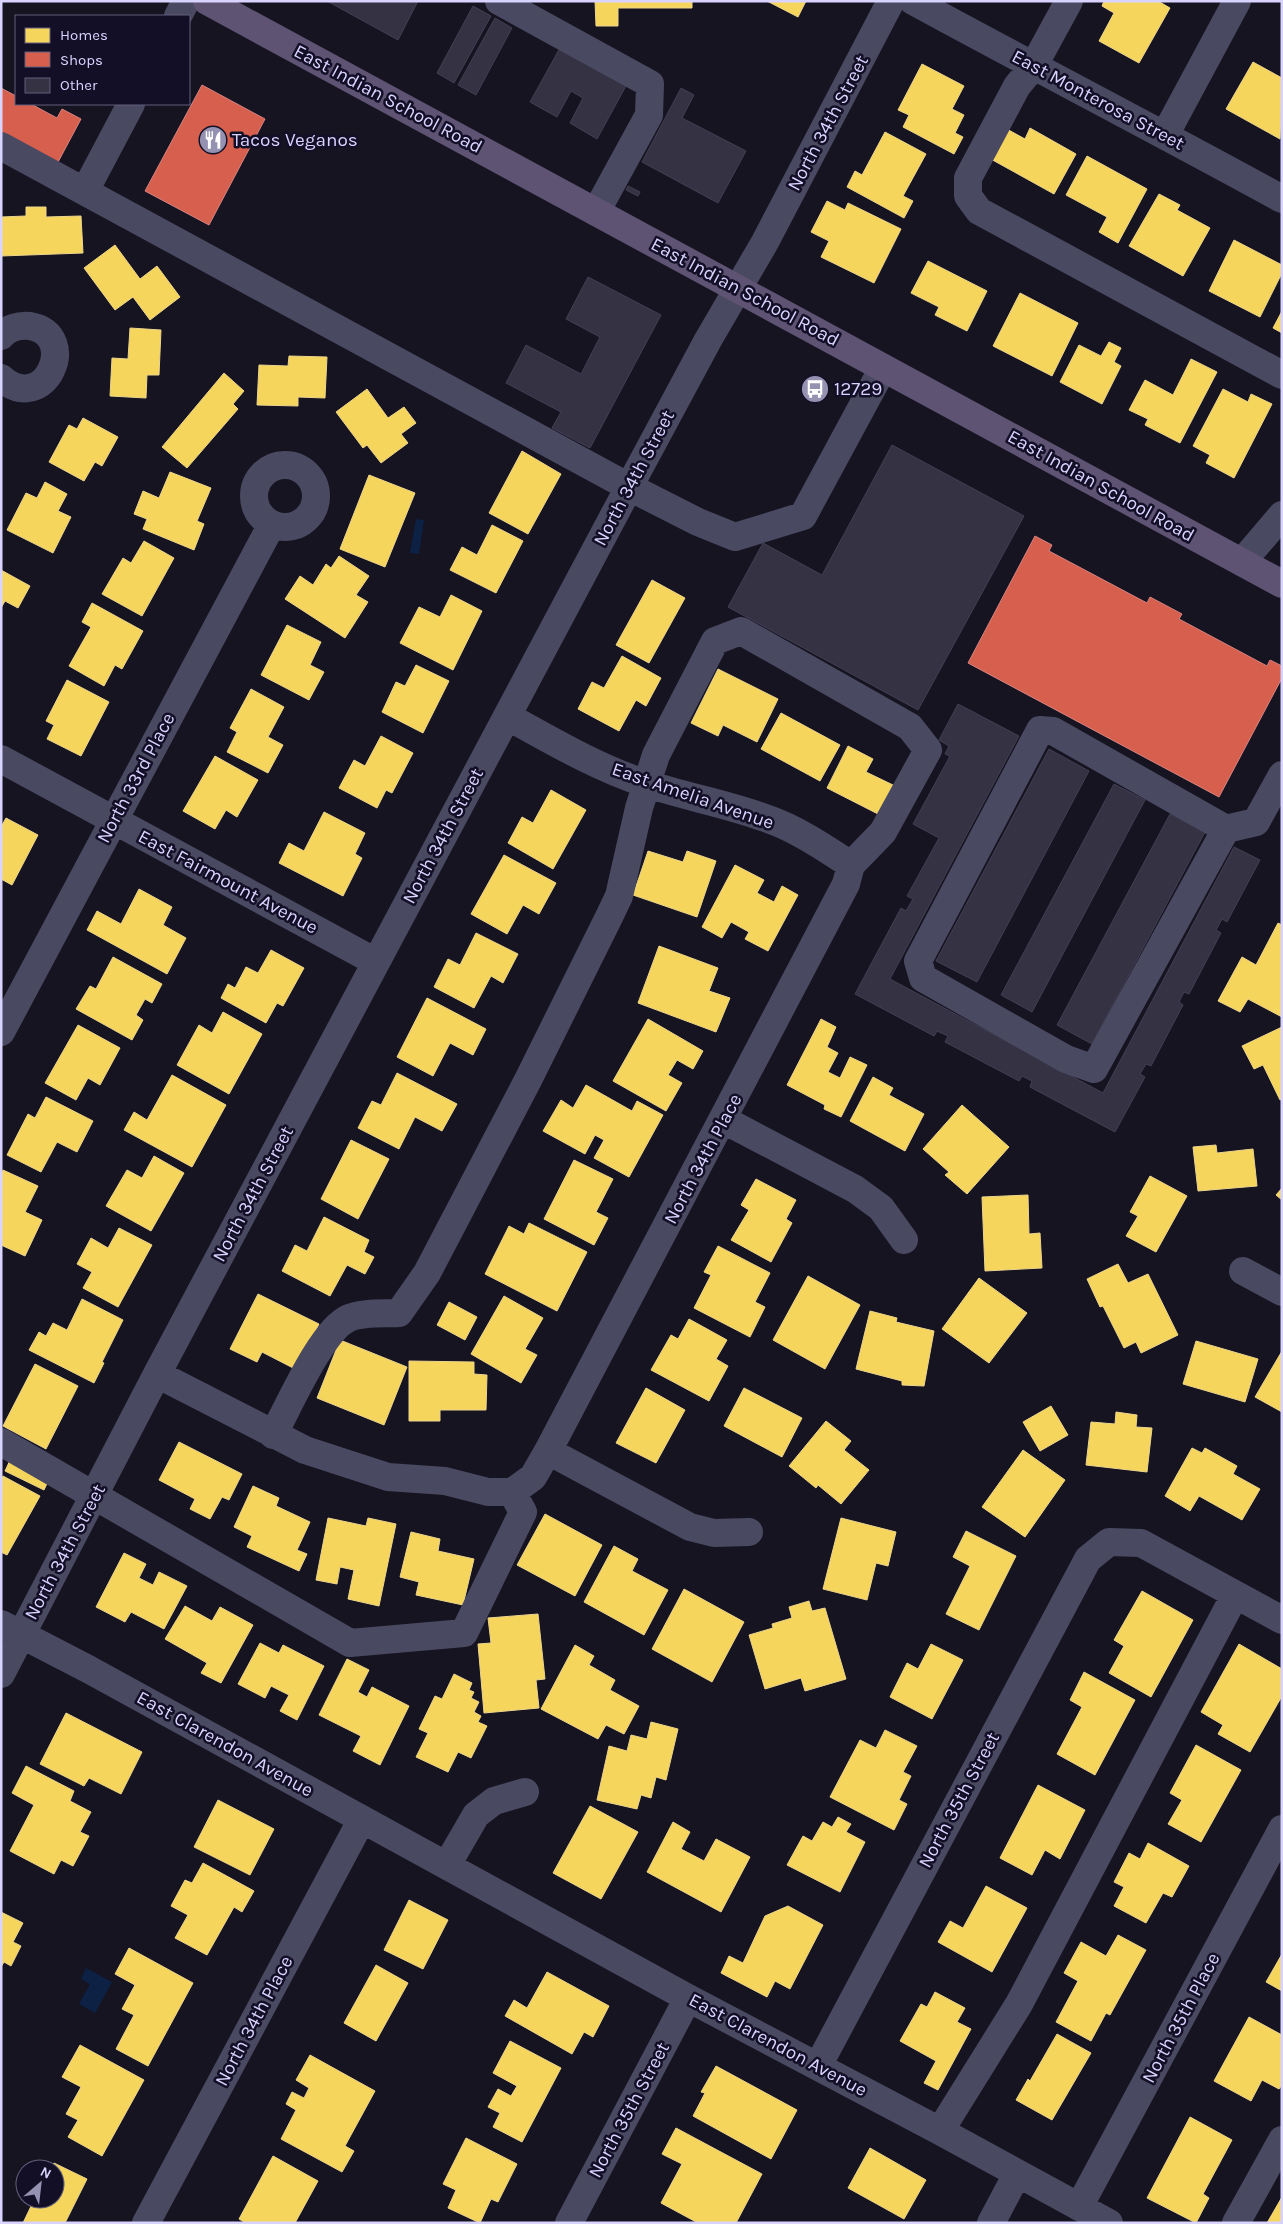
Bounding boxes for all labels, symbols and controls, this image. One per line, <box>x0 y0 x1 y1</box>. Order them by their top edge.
legend <box>15 15 190 105</box>
text: Homes <box>60 26 108 44</box>
street label: East Indian School Road <box>290 40 486 158</box>
street label: East Monterosa Street <box>1008 45 1188 155</box>
text: Shops <box>60 51 103 69</box>
street label: North 34th Street <box>783 51 873 195</box>
text: Other <box>60 76 98 94</box>
restaurant icon: Tacos Veganos <box>198 125 228 155</box>
place label: Tacos Veganos <box>232 129 358 151</box>
street label: East Indian School Road <box>647 233 843 351</box>
bus stop icon: 12729 <box>800 374 830 404</box>
place label: 12729 <box>834 378 882 400</box>
street label: North 34th Street <box>589 406 679 550</box>
street label: East Indian School Road <box>1004 425 1198 547</box>
street label: North 33rd Place <box>92 709 180 847</box>
street label: East Amelia Avenue <box>609 758 777 834</box>
street label: North 34th Street <box>398 764 488 908</box>
street label: East Fairmount Avenue <box>134 825 322 939</box>
street label: North 34th Place <box>659 1090 747 1228</box>
street label: North 34th Street <box>208 1122 298 1266</box>
street label: North 34th Street <box>20 1480 110 1624</box>
street label: East Clarendon Avenue <box>133 1686 317 1802</box>
street label: North 35th Street <box>914 1728 1004 1872</box>
street label: North 35th Place <box>1137 1949 1225 2087</box>
street label: North 34th Place <box>210 1952 298 2090</box>
street label: East Clarendon Avenue <box>685 1989 871 2101</box>
street label: North 35th Street <box>584 2038 674 2182</box>
north arrow <box>15 2159 65 2209</box>
text: N <box>37 2163 54 2183</box>

